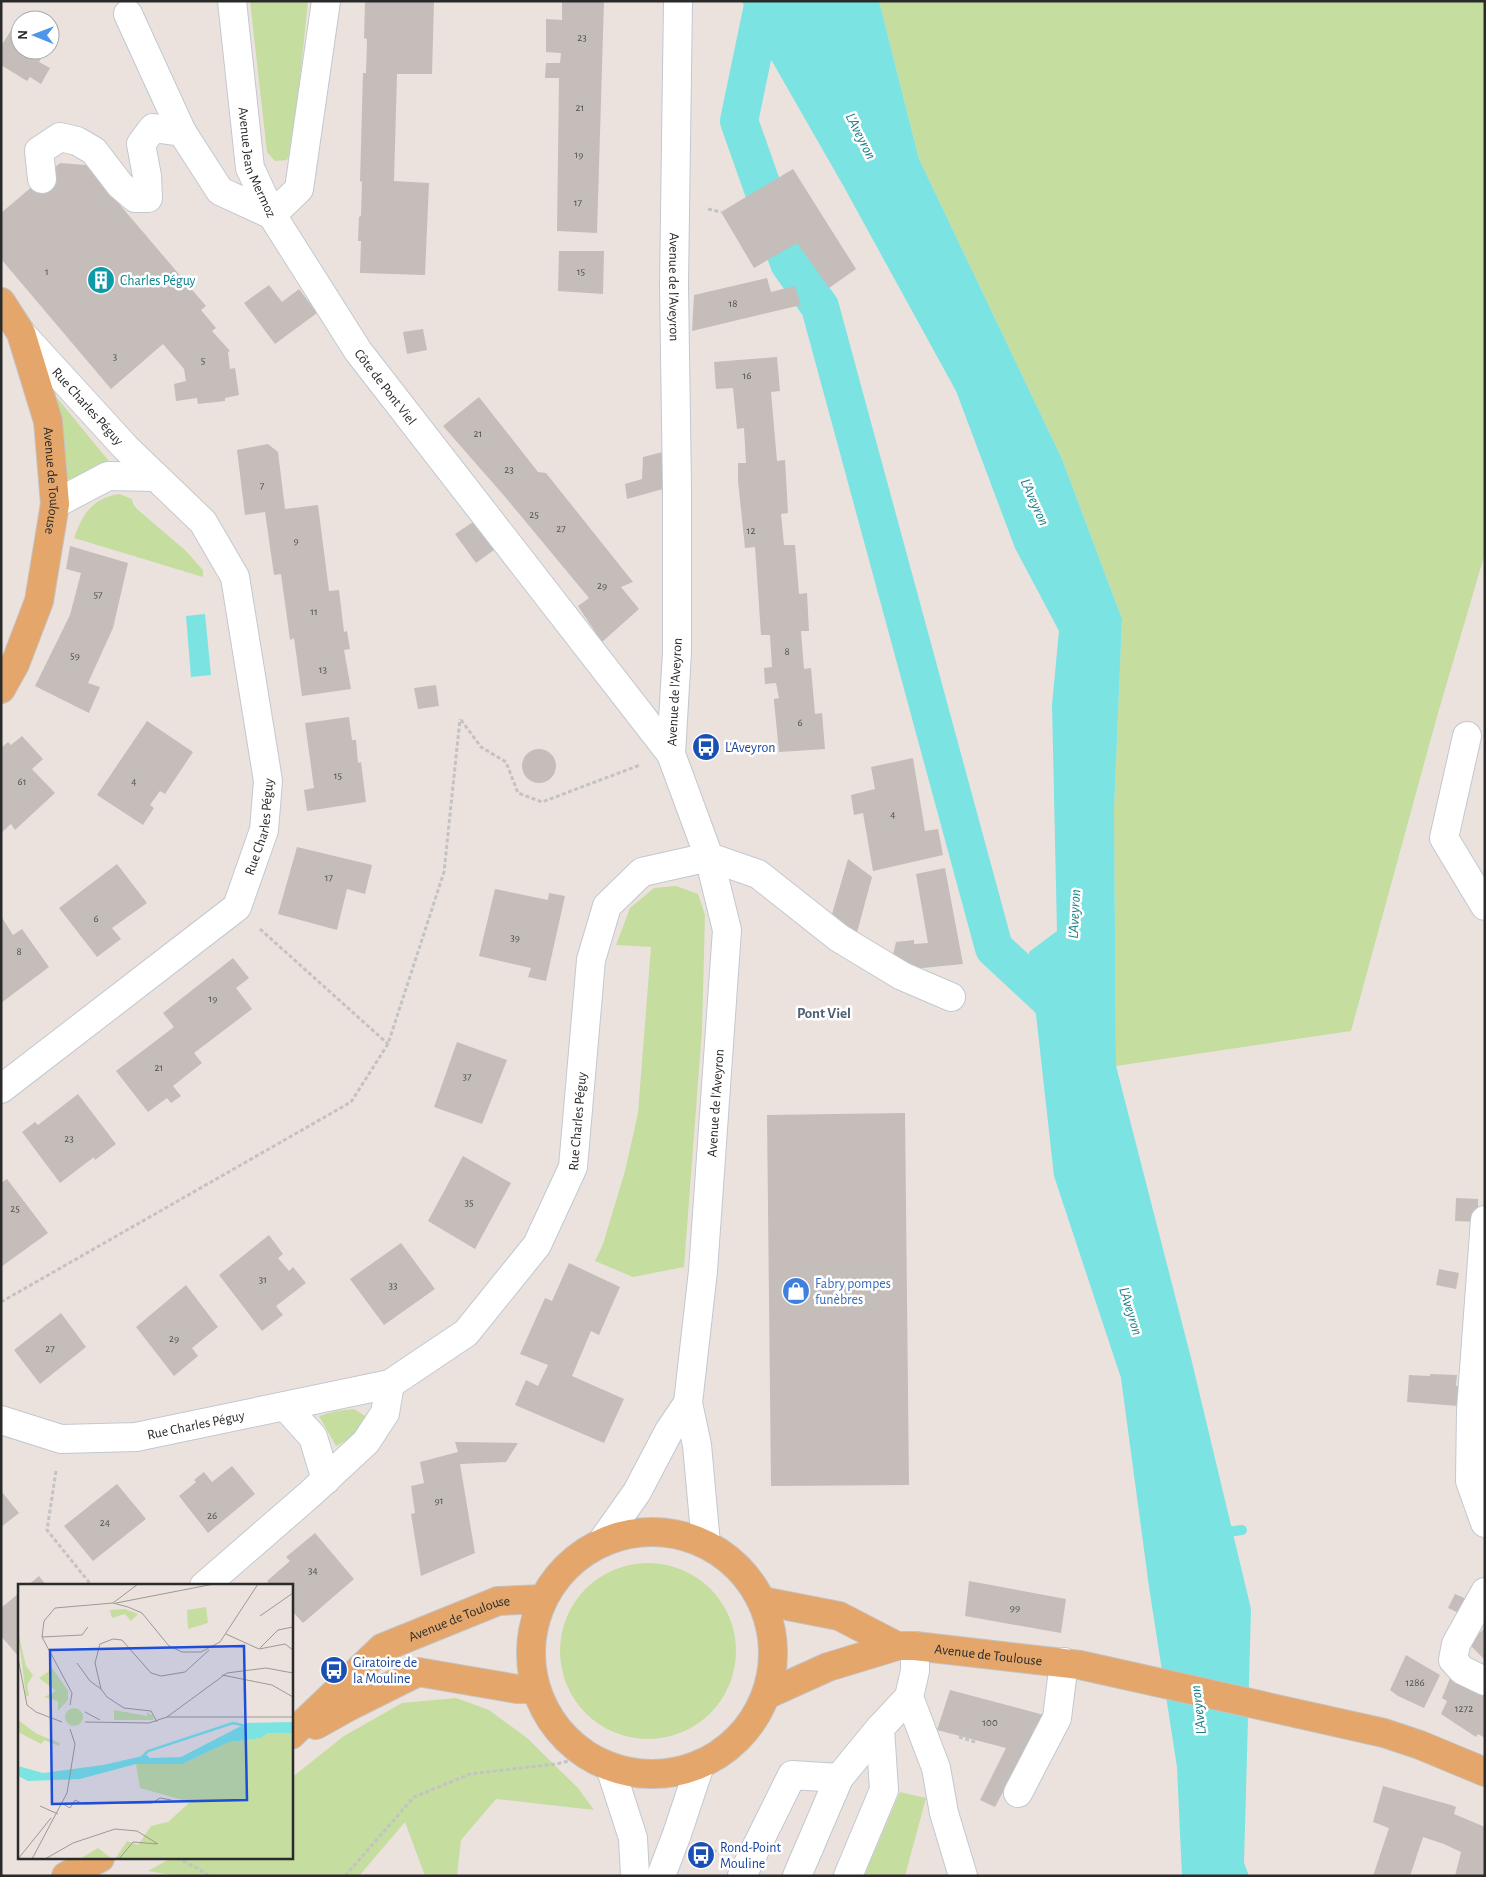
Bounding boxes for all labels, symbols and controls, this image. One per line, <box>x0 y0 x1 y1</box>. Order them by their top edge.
north arrow <box>10 10 60 60</box>
text: N <box>16 30 30 40</box>
house number: 23 <box>577 32 587 43</box>
house number: 21 <box>576 102 584 113</box>
street label: Avenue Jean Mermoz <box>235 106 278 220</box>
water label: L'Aveyron <box>843 111 879 162</box>
house number: 19 <box>575 149 583 160</box>
house number: 17 <box>574 197 583 208</box>
street label: Avenue de l'Aveyron <box>666 233 681 341</box>
building icon: Charles Péguy <box>86 265 116 295</box>
house number: 1 <box>45 266 49 277</box>
house number: 15 <box>577 266 586 277</box>
place label: Charles Péguy <box>120 274 196 288</box>
house number: 18 <box>729 298 738 309</box>
street label: Côte de Pont Viel <box>351 347 419 428</box>
house number: 3 <box>113 351 118 362</box>
house number: 5 <box>201 355 206 366</box>
street label: Rue Charles Péguy <box>49 365 126 448</box>
house number: 16 <box>743 370 751 381</box>
street label: Avenue de Toulouse <box>41 426 61 535</box>
house number: 21 <box>474 428 482 439</box>
house number: 23 <box>504 464 514 475</box>
water label: L'Aveyron <box>1018 476 1052 528</box>
house number: 7 <box>260 480 265 491</box>
house number: 25 <box>529 509 539 520</box>
house number: 27 <box>556 523 566 534</box>
house number: 12 <box>747 525 755 536</box>
house number: 9 <box>293 535 299 546</box>
house number: 29 <box>597 580 607 591</box>
house number: 57 <box>93 589 103 600</box>
house number: 11 <box>310 606 318 617</box>
street label: Avenue de l'Aveyron <box>665 637 685 747</box>
house number: 8 <box>784 646 790 657</box>
house number: 59 <box>70 650 80 661</box>
house number: 13 <box>319 664 328 675</box>
house number: 6 <box>797 717 803 728</box>
bus stop icon: L'Aveyron <box>691 732 721 762</box>
place label: L'Aveyron <box>725 741 775 755</box>
house number: 15 <box>334 770 343 781</box>
house number: 61 <box>18 776 26 787</box>
house number: 4 <box>131 776 137 787</box>
street label: Rue Charles Péguy <box>243 778 276 877</box>
house number: 4 <box>890 809 896 820</box>
house number: 17 <box>325 872 334 883</box>
water label: L'Aveyron <box>1066 889 1083 939</box>
house number: 6 <box>93 913 99 924</box>
house number: 39 <box>510 932 520 943</box>
house number: 8 <box>16 946 22 957</box>
house number: 19 <box>209 993 217 1004</box>
district label: Pont Viel <box>797 1006 851 1021</box>
street label: Avenue de l'Aveyron <box>705 1048 727 1158</box>
house number: 21 <box>155 1062 163 1073</box>
house number: 37 <box>462 1071 472 1082</box>
street label: Rue Charles Péguy <box>567 1071 589 1171</box>
house number: 23 <box>64 1133 74 1144</box>
house number: 35 <box>464 1197 474 1208</box>
house number: 25 <box>10 1203 20 1214</box>
house number: 31 <box>259 1274 267 1285</box>
shop icon: Fabry pompes funèbres <box>781 1276 811 1306</box>
place label: Fabry pompes funèbres <box>815 1277 891 1307</box>
house number: 33 <box>388 1280 398 1291</box>
water label: L'Aveyron <box>1116 1285 1145 1337</box>
house number: 29 <box>169 1333 179 1344</box>
house number: 27 <box>45 1343 55 1354</box>
street label: Rue Charles Péguy <box>146 1409 246 1442</box>
house number: 91 <box>435 1495 443 1506</box>
house number: 26 <box>207 1510 217 1521</box>
house number: 24 <box>100 1517 110 1528</box>
house number: 34 <box>308 1565 318 1576</box>
inset map <box>18 1584 292 1860</box>
street label: Avenue de Toulouse <box>407 1594 510 1645</box>
house number: 99 <box>1010 1602 1020 1613</box>
street label: Avenue de Toulouse <box>934 1642 1043 1669</box>
bus stop icon: Giratoire de la Mouline <box>319 1655 349 1685</box>
place label: Giratoire de la Mouline <box>353 1656 417 1686</box>
house number: 1286 <box>1405 1677 1425 1688</box>
water label: L'Aveyron <box>1188 1684 1209 1736</box>
house number: 1272 <box>1455 1703 1473 1714</box>
house number: 100 <box>982 1717 998 1728</box>
bus stop icon: Rond-Point Mouline <box>686 1840 716 1870</box>
place label: Rond-Point Mouline <box>720 1841 782 1871</box>

